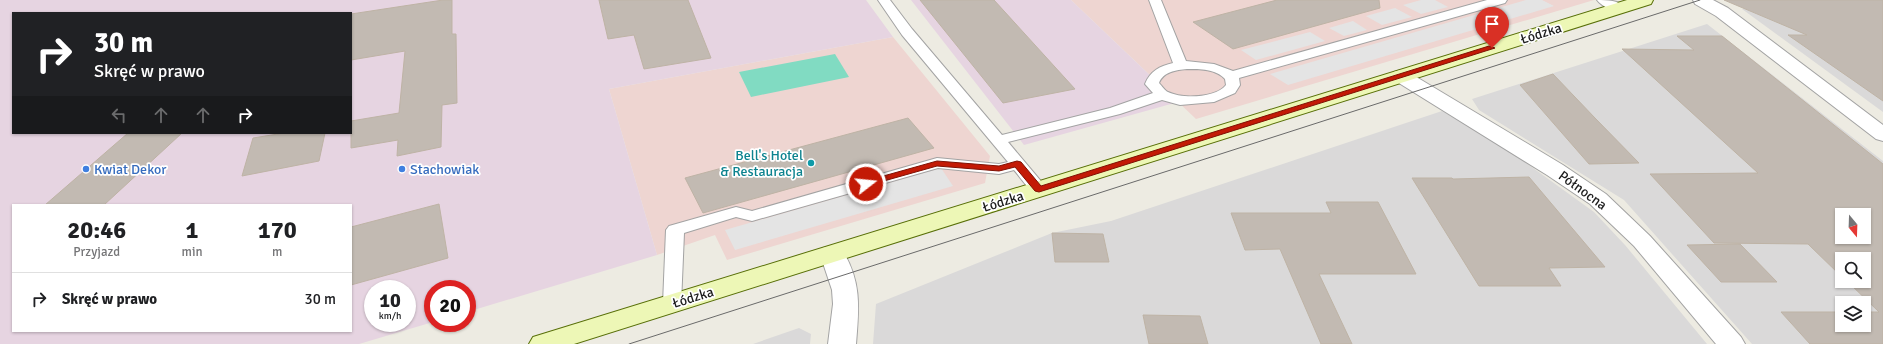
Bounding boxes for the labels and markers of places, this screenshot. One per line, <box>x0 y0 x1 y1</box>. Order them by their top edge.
pin <box>1475 7.0 1509 48</box>
place label: Bell's Hotel & Restauracja <box>720 147 803 180</box>
marker: Bell's Hotel & Restauracja <box>806 158 816 168</box>
place label: Kwiat Dekor <box>94 161 167 178</box>
place label: Stachowiak <box>410 161 479 178</box>
marker: Kwiat Dekor <box>81 164 91 174</box>
marker: Stachowiak <box>397 164 407 174</box>

